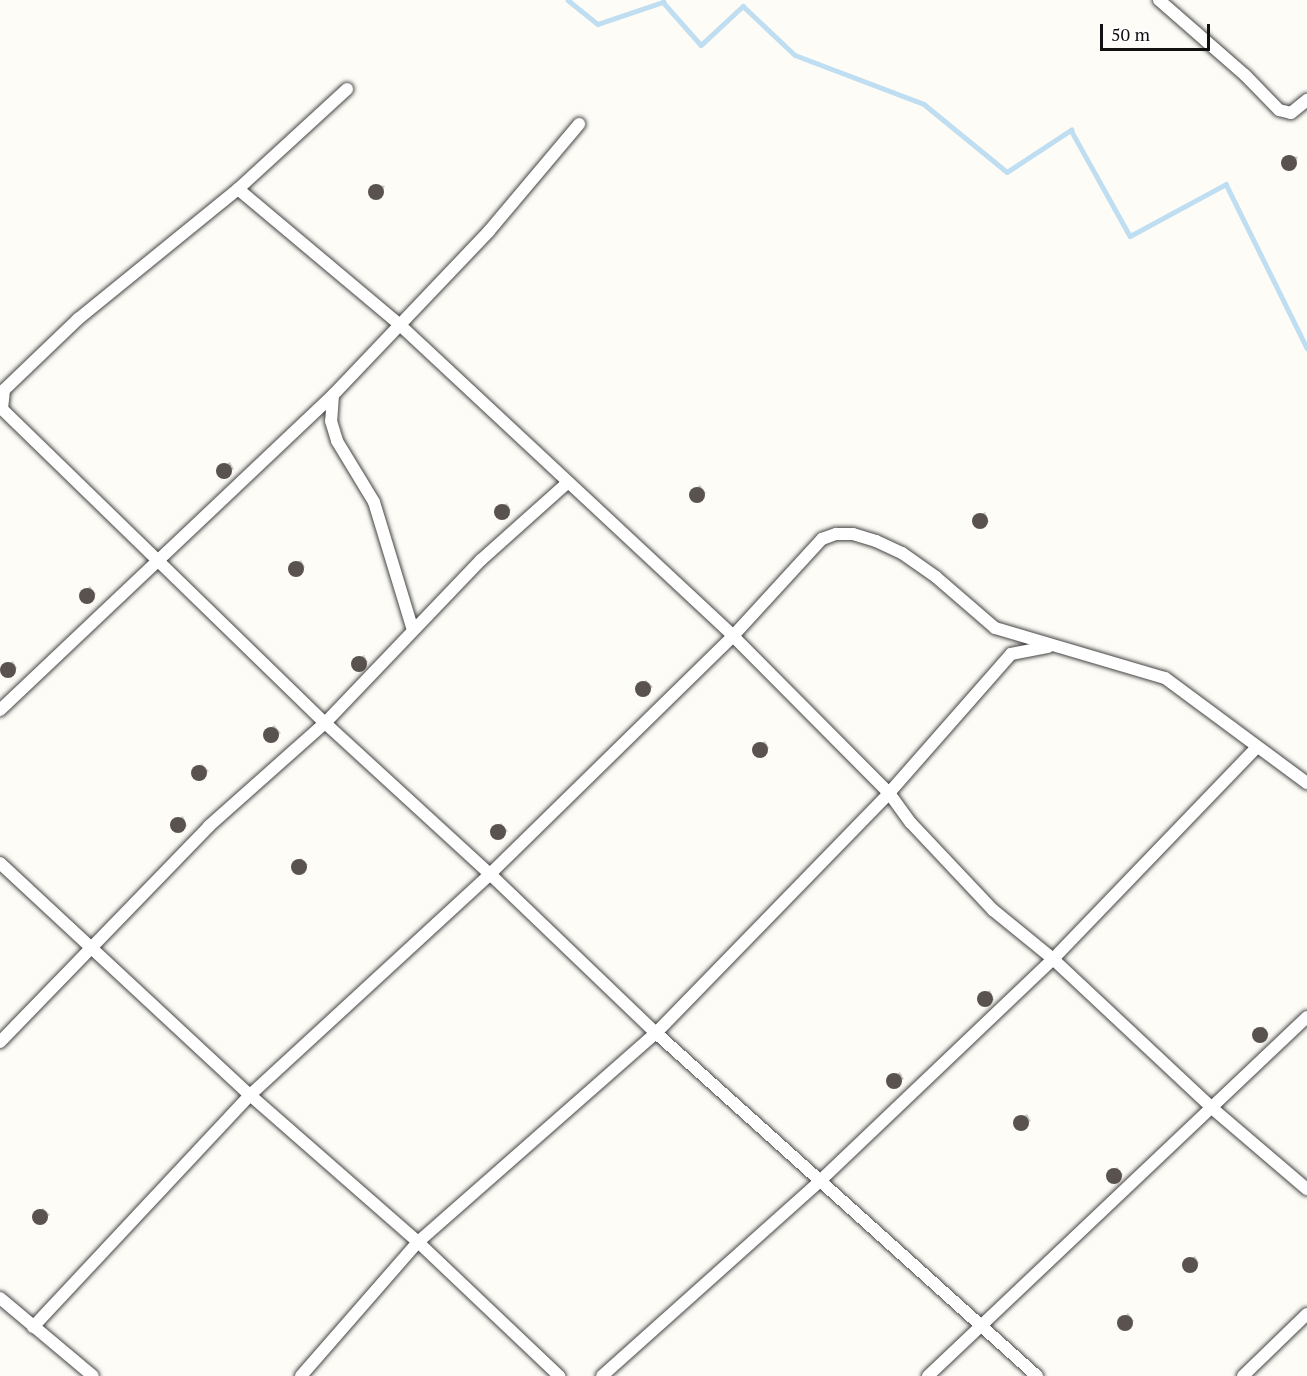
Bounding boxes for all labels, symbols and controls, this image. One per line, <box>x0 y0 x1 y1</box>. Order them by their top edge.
scale bar <box>1103 12 1212 50</box>
text: 50 m <box>1111 22 1150 46</box>

